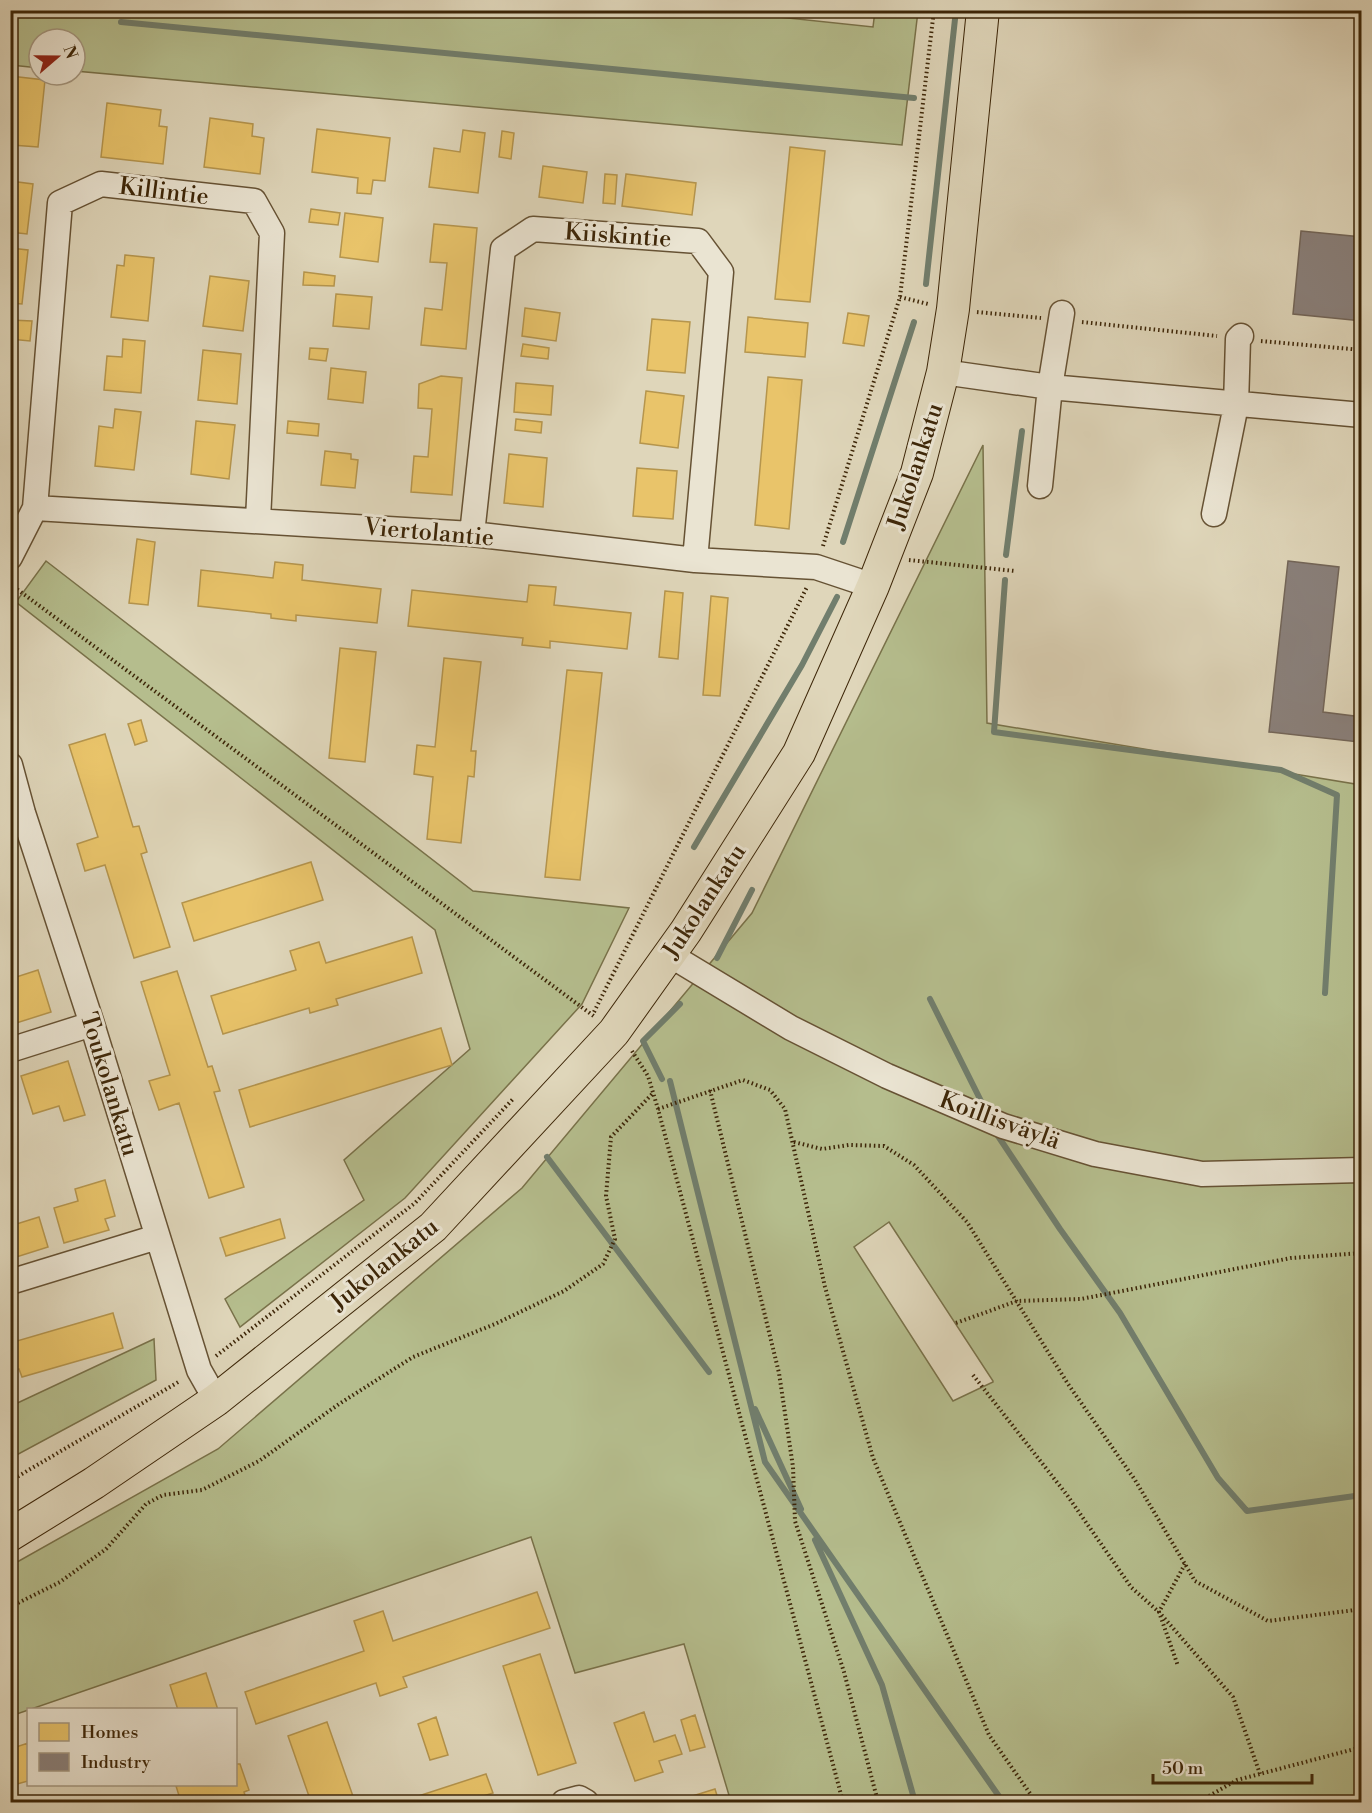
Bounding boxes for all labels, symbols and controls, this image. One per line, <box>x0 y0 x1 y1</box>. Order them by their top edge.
north arrow <box>27 27 87 87</box>
text: N <box>59 43 82 62</box>
street label: Killintie <box>117 172 211 212</box>
street label: Kiiskintie <box>563 217 672 255</box>
street label: Jukolankatu <box>881 399 951 534</box>
street label: Viertolantie <box>362 512 495 554</box>
street label: Jukolankatu <box>656 838 753 965</box>
street label: Toukolankatu <box>73 1009 145 1160</box>
street label: Koillisväylä <box>935 1085 1065 1157</box>
street label: Jukolankatu <box>324 1212 445 1318</box>
legend <box>27 1708 237 1786</box>
text: Homes <box>81 1721 138 1744</box>
scale bar <box>1153 1747 1312 1785</box>
text: Industry <box>81 1751 151 1774</box>
text: 50 m <box>1162 1757 1204 1780</box>

